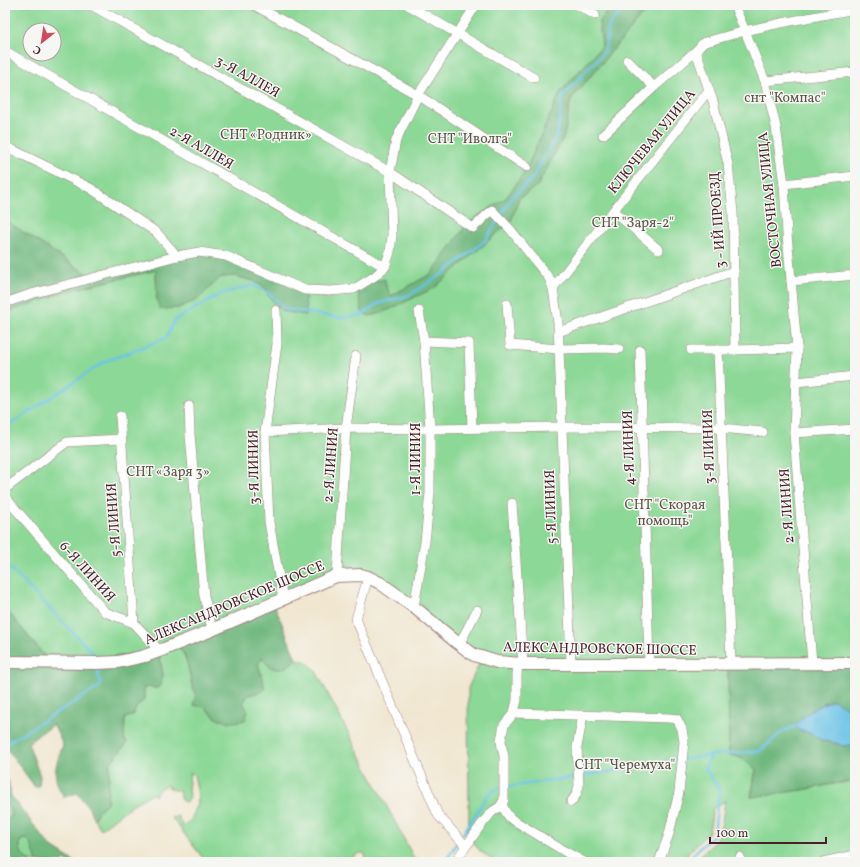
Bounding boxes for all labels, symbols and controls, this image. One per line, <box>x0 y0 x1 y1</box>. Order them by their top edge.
north arrow <box>22 22 62 62</box>
text: С <box>31 41 45 58</box>
street label: 3-Я АЛЛЕЯ <box>212 52 283 103</box>
street label: КЛЮЧЕВАЯ УЛИЦА <box>604 86 700 198</box>
park label: снт "Компас" <box>744 89 826 108</box>
street label: 2-Я АЛЛЕЯ <box>166 122 237 174</box>
park label: СНТ «Родник» <box>220 126 312 145</box>
park label: СНТ "Иволга" <box>428 130 512 149</box>
street label: ВОСТОЧНАЯ УЛИЦА <box>754 131 787 269</box>
street label: 3 - ИЙ ПРОЕЗД <box>705 171 731 269</box>
park label: СНТ "Заря-2" <box>592 214 674 233</box>
street label: 3-Я ЛИНИЯ <box>699 409 720 485</box>
street label: 4-Я ЛИНИЯ <box>619 410 640 486</box>
street label: 1-Я ЛИНИЯ <box>407 423 426 495</box>
street label: 2-Я ЛИНИЯ <box>319 427 344 503</box>
street label: 3-Я ЛИНИЯ <box>244 429 265 505</box>
park label: СНТ «Заря 3» <box>126 463 210 482</box>
street label: 2-Я ЛИНИЯ <box>775 468 800 544</box>
street label: 5-Я ЛИНИЯ <box>541 469 562 545</box>
street label: 5-Я ЛИНИЯ <box>102 482 127 558</box>
park label: СНТ "Скорая помощь" <box>625 496 705 531</box>
street label: 6-Я ЛИНИЯ <box>55 538 119 606</box>
street label: АЛЕКСАНДРОВСКОЕ ШОССЕ <box>142 557 327 650</box>
street label: АЛЕКСАНДРОВСКОЕ ШОССЕ <box>503 638 697 661</box>
park label: СНТ "Черемуха" <box>575 756 675 775</box>
scale bar <box>710 819 826 845</box>
text: 100 m <box>716 826 749 842</box>

